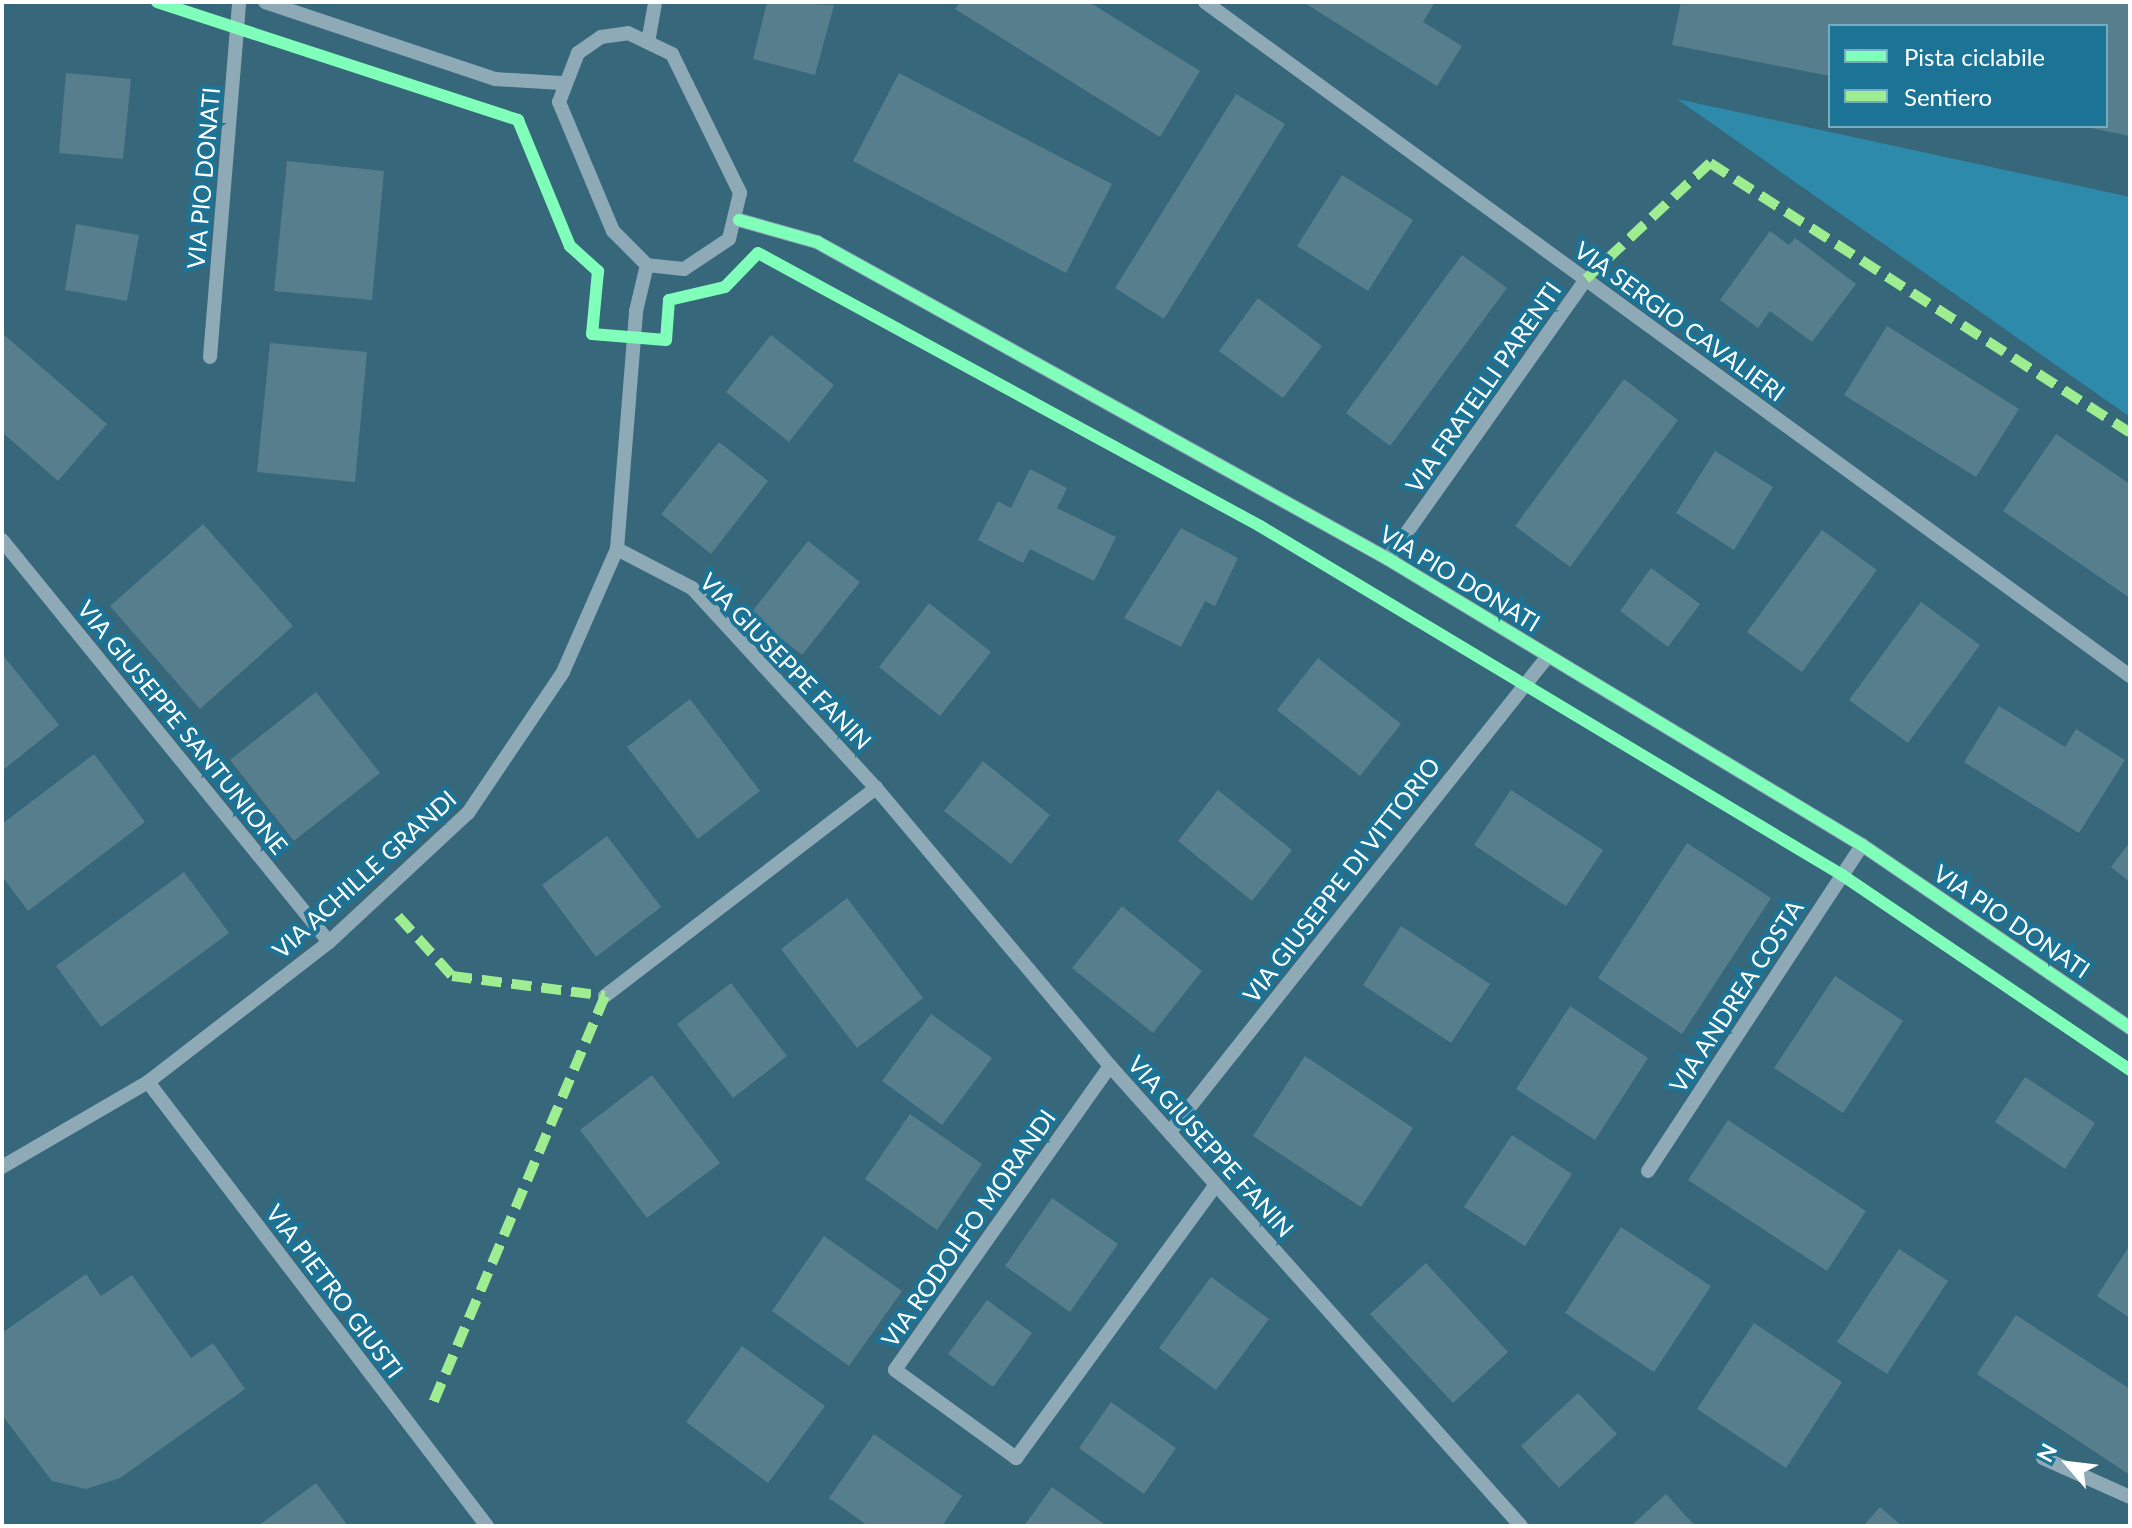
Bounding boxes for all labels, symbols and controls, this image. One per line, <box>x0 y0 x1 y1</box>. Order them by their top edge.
legend <box>1828 24 2108 128</box>
text: Pista ciclabile <box>1904 42 2045 71</box>
text: Sentiero <box>1904 82 1992 111</box>
street label: VIA PIO DONATI <box>181 86 225 270</box>
street label: VIA SERGIO CAVALIERI <box>1569 235 1791 407</box>
street label: VIA FRATELLI PARENTI <box>1399 276 1567 498</box>
street label: VIA PIO DONATI <box>1374 519 1546 637</box>
street label: VIA GIUSEPPE FANIN <box>694 567 878 755</box>
street label: VIA GIUSEPPE SANTUNIONE <box>72 594 294 860</box>
street label: VIA GIUSEPPE DI VITTORIO <box>1236 751 1446 1009</box>
street label: VIA ACHILLE GRANDI <box>266 783 462 965</box>
street label: VIA PIO DONATI <box>1928 858 2096 984</box>
street label: VIA ANDREA COSTA <box>1662 893 1810 1099</box>
street label: VIA GIUSEPPE FANIN <box>1122 1049 1300 1243</box>
street label: VIA RODOLFO MORANDI <box>875 1103 1061 1353</box>
street label: VIA PIETRO GIUSTI <box>260 1198 410 1384</box>
north arrow <box>2028 1424 2108 1504</box>
text: N <box>2030 1439 2062 1466</box>

